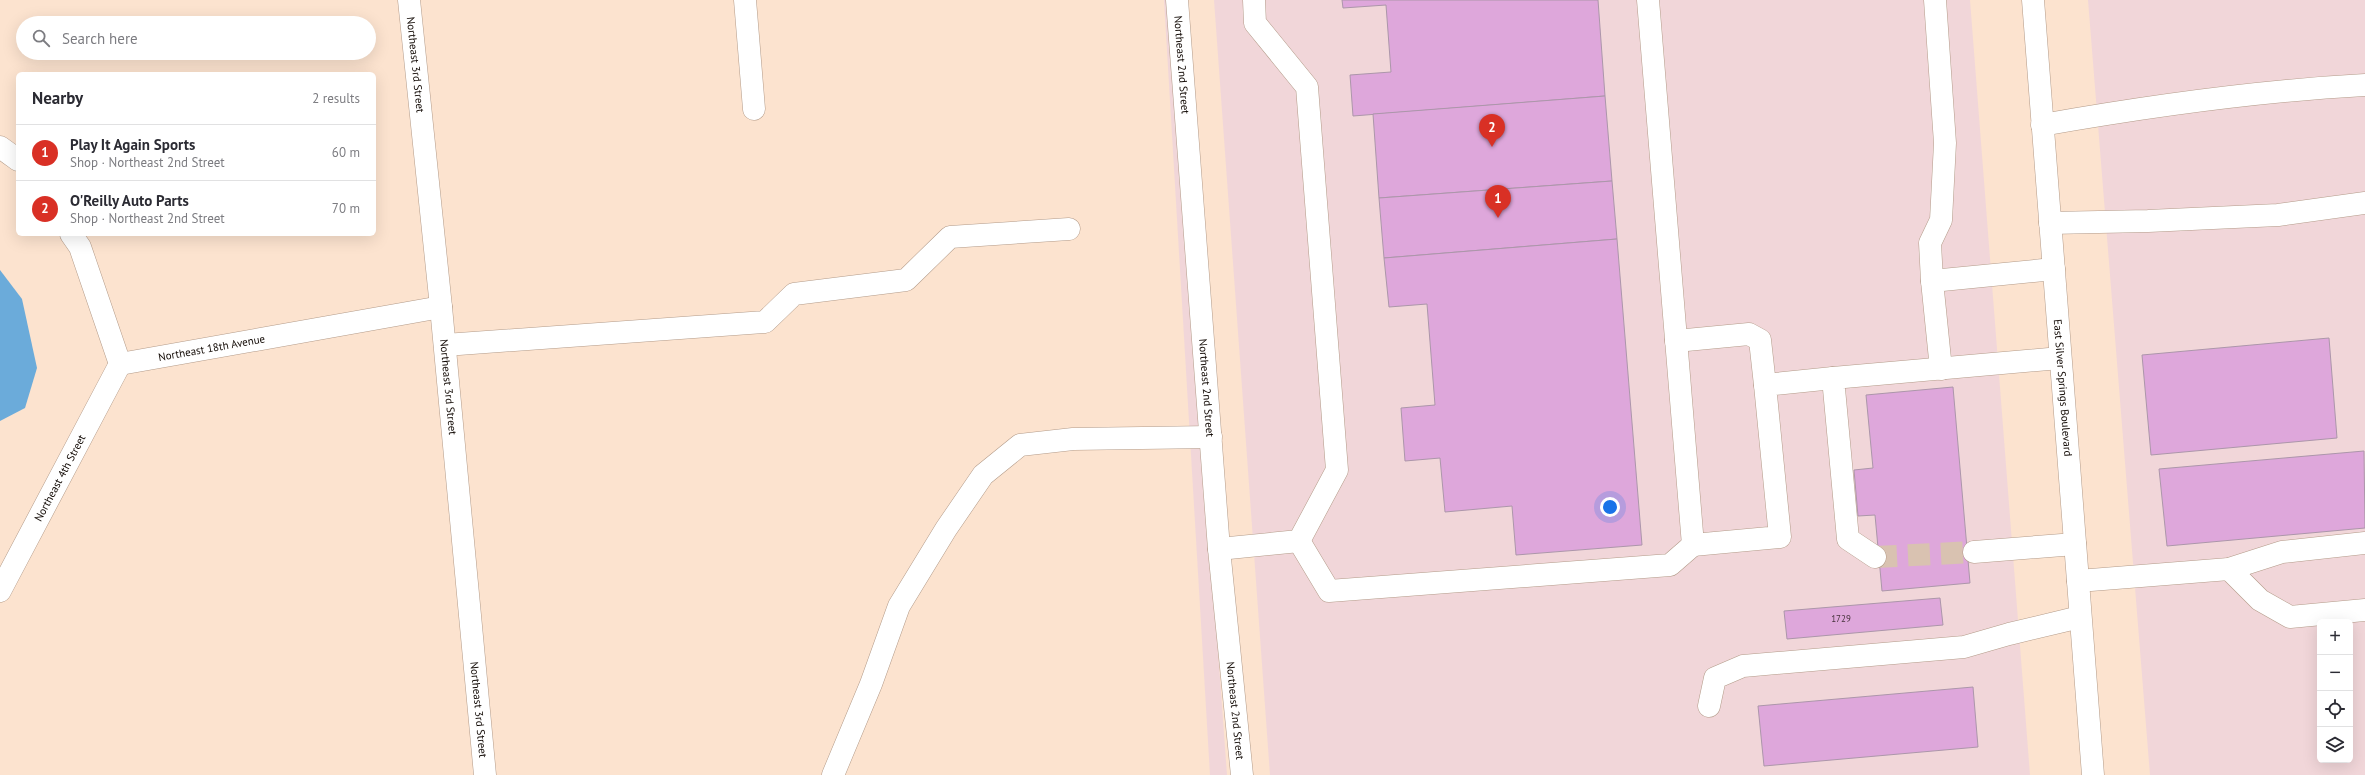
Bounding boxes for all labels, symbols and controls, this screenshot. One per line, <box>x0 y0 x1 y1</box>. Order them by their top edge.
street label: Northeast 2nd Street <box>1171 15 1193 115</box>
search box <box>16 16 376 60</box>
street label: Northeast 3rd Street <box>404 16 428 114</box>
icon: search <box>30 27 52 49</box>
text: Search here <box>62 29 138 48</box>
text: Nearby <box>32 87 83 109</box>
text: 2 results <box>312 90 360 107</box>
pin: 2 <box>1479 114 1505 147</box>
text: Play It Again Sports <box>70 135 195 154</box>
text: 1 <box>41 144 49 161</box>
text: 60 m <box>332 144 360 161</box>
text: Shop · Northeast 2nd Street <box>70 154 225 171</box>
pin: 1 <box>1485 185 1511 218</box>
text: O'Reilly Auto Parts <box>70 191 189 210</box>
text: 2 <box>41 200 49 217</box>
text: 70 m <box>332 200 360 217</box>
text: Shop · Northeast 2nd Street <box>70 210 225 227</box>
street label: East Silver Springs Boulevard <box>2051 319 2075 457</box>
street label: Northeast 18th Avenue <box>157 331 267 364</box>
street label: Northeast 3rd Street <box>437 338 460 436</box>
street label: Northeast 2nd Street <box>1196 338 1217 438</box>
street label: Northeast 4th Street <box>31 432 89 524</box>
your location <box>1600 497 1620 517</box>
house number: 1729 <box>1831 613 1851 624</box>
map controls <box>2317 619 2353 763</box>
button: + <box>2317 619 2353 655</box>
button: − <box>2317 655 2353 691</box>
street label: Northeast 3rd Street <box>467 661 490 758</box>
street label: Northeast 2nd Street <box>1223 661 1247 761</box>
button: locate <box>2317 691 2353 727</box>
button: layers <box>2317 727 2353 763</box>

